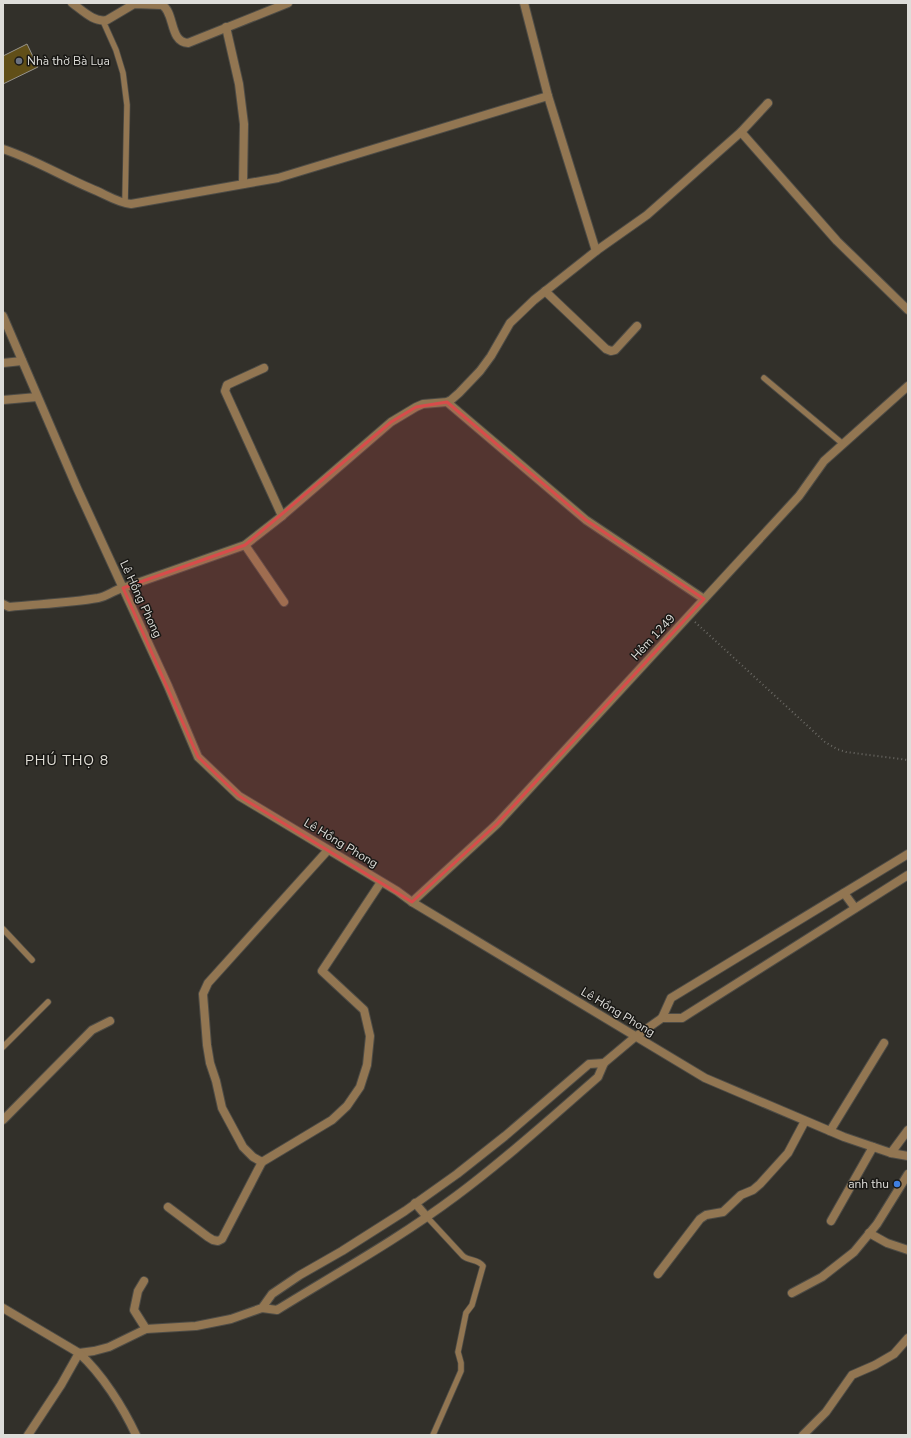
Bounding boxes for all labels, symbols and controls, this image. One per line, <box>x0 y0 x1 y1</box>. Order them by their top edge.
place label: Nhà thờ Bà Lụa <box>27 53 110 69</box>
marker: Nhà thờ Bà Lụa <box>14 56 24 66</box>
street label: Lê Hồng Phong <box>116 558 166 640</box>
street label: Hẻm 1249 <box>627 610 679 664</box>
district label: PHÚ THỌ 8 <box>25 751 109 770</box>
street label: Lê Hồng Phong <box>301 815 381 871</box>
street label: Lê Hồng Phong <box>578 984 658 1040</box>
place label: anh thu <box>848 1176 889 1192</box>
marker: anh thu <box>892 1179 902 1189</box>

